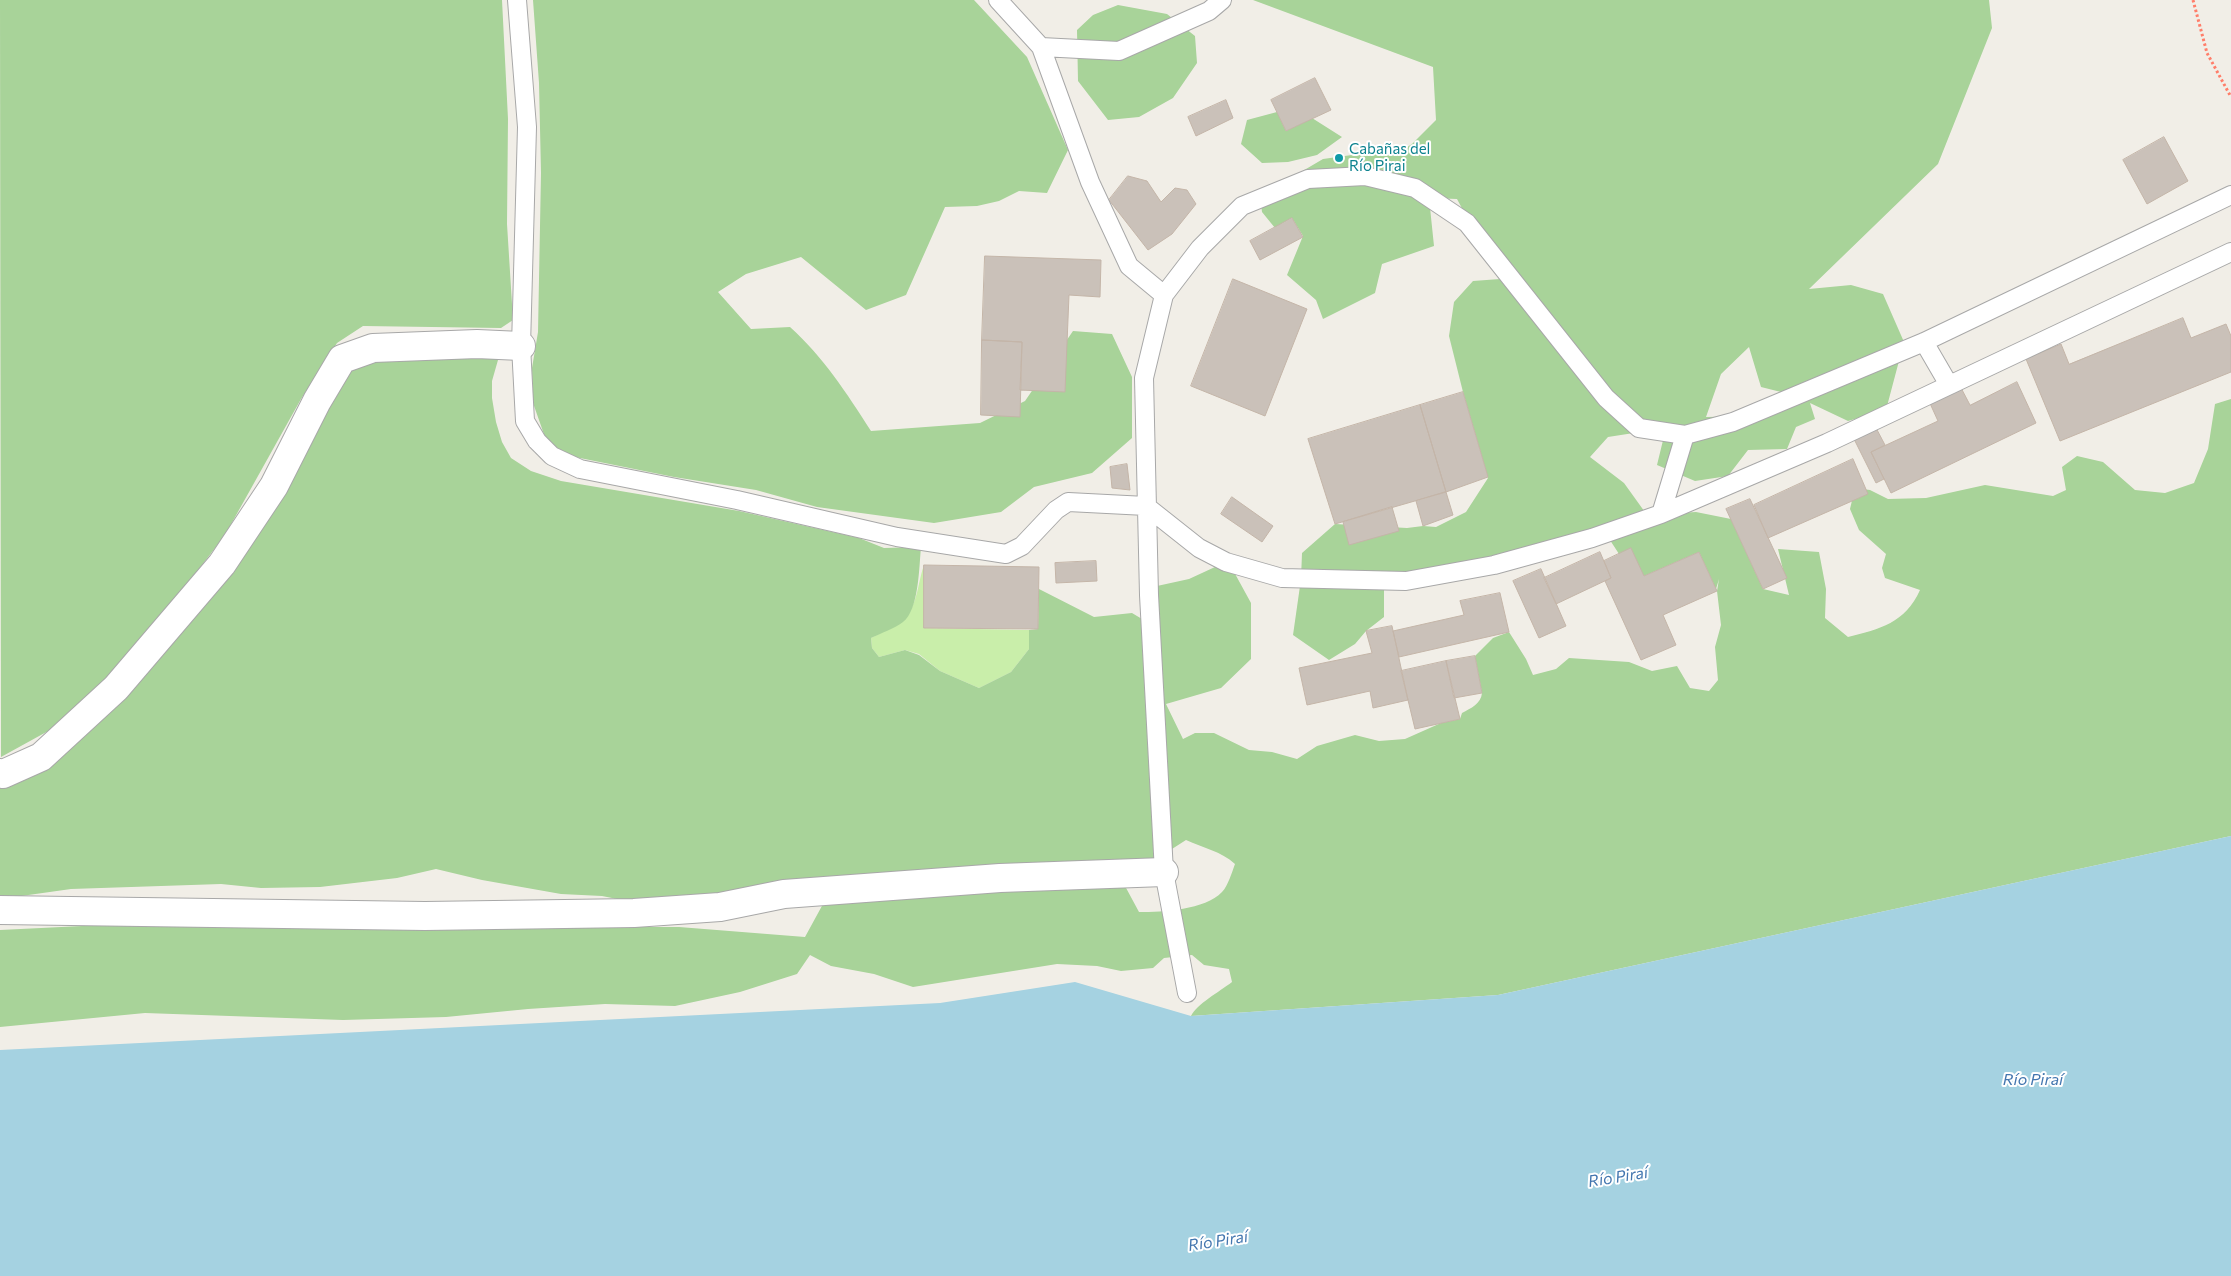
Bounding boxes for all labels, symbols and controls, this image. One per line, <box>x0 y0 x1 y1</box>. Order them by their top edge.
place label: Cabañas del Río Pirai <box>1349 140 1430 175</box>
marker: Cabañas del Río Pirai <box>1333 152 1345 164</box>
water label: Río Piraí <box>2003 1070 2063 1090</box>
water label: Río Piraí <box>1587 1163 1649 1191</box>
water label: Río Piraí <box>1187 1227 1249 1255</box>

